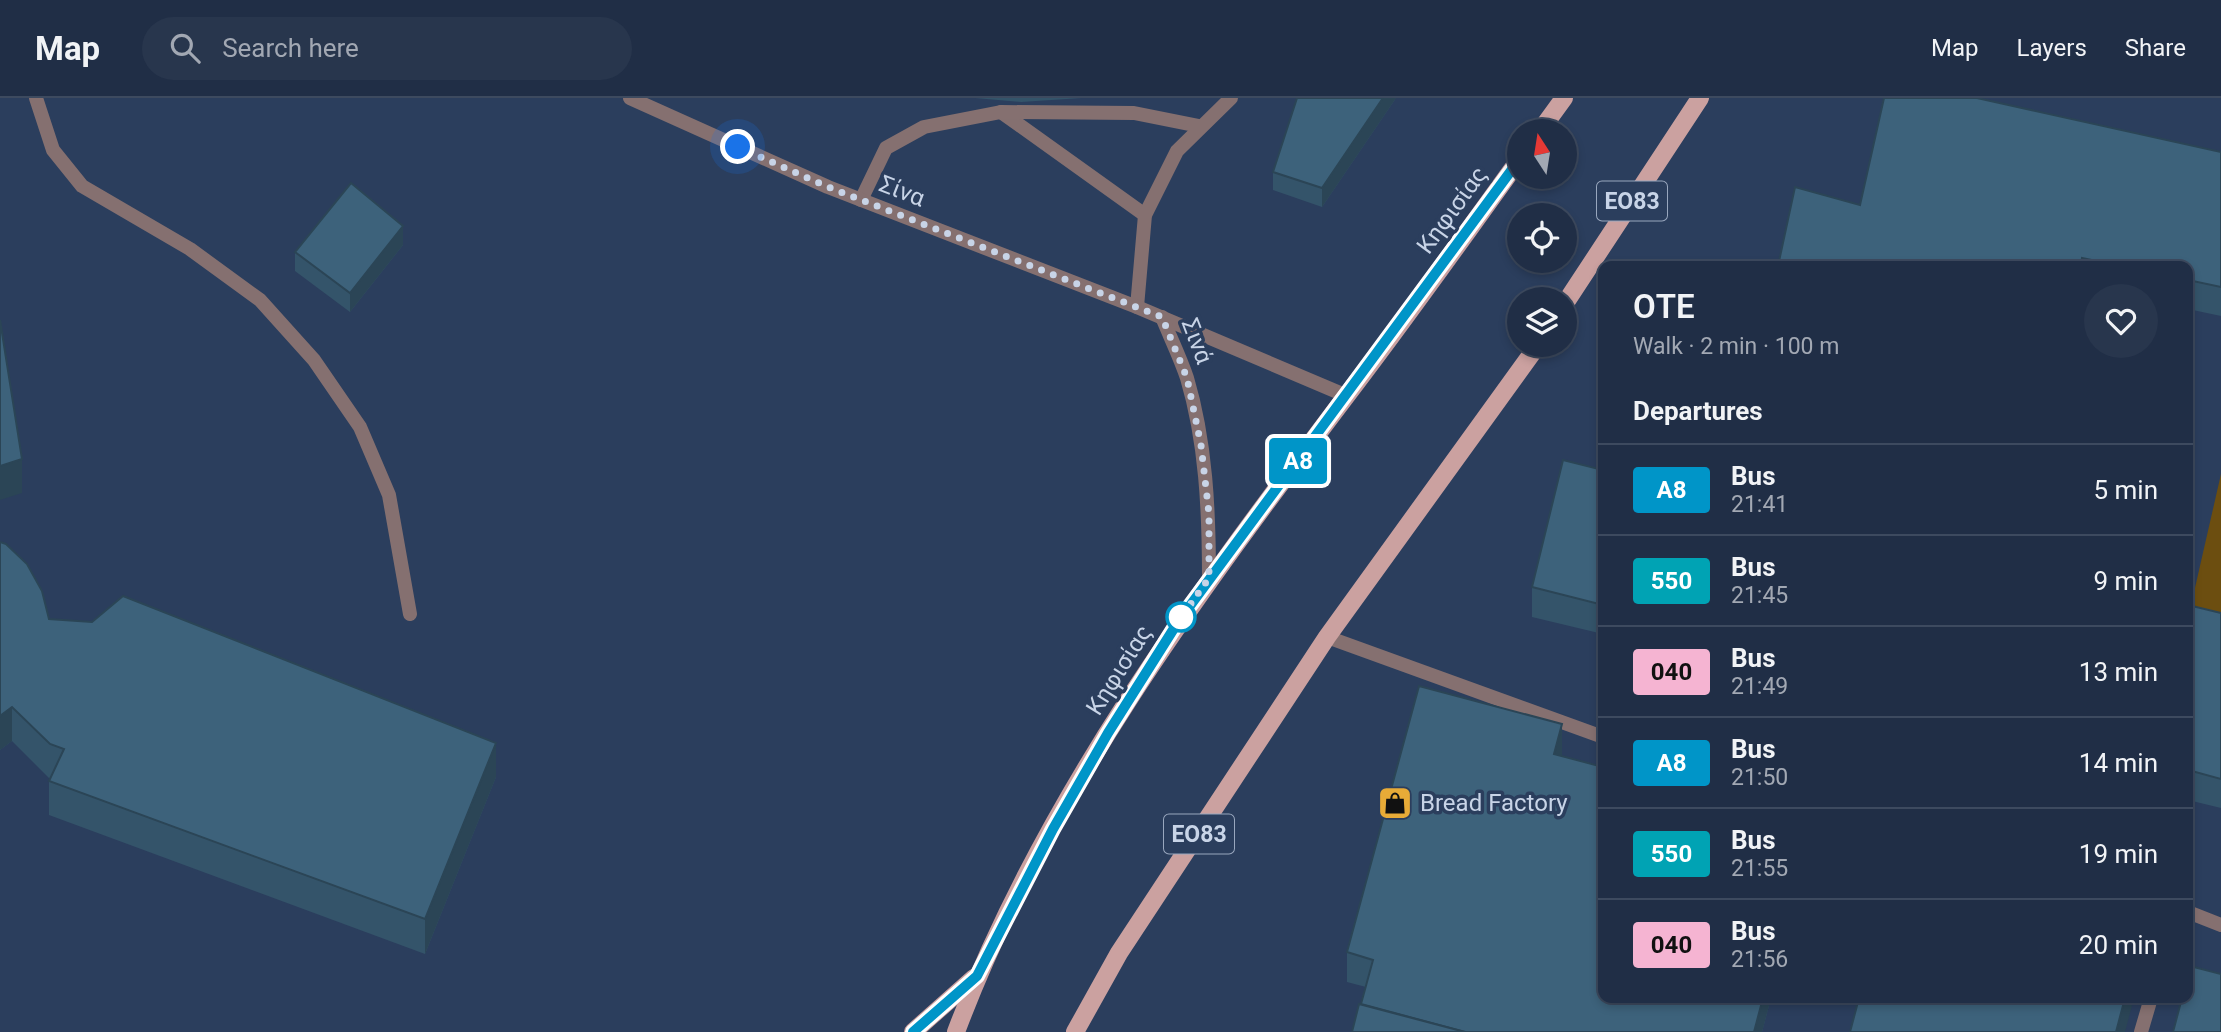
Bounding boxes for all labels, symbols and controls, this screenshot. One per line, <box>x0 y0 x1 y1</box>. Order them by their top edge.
search box <box>142 17 632 80</box>
text: Map <box>35 29 100 68</box>
icon: search <box>166 29 204 67</box>
text: Search here <box>222 33 359 63</box>
text: Map <box>1931 34 1979 62</box>
text: Layers <box>2017 34 2087 62</box>
text: Share <box>2125 34 2186 62</box>
north arrow <box>1507 119 1577 189</box>
map controls <box>1507 119 1577 357</box>
your location <box>720 129 755 164</box>
street label: Κηφισίας <box>1411 161 1493 259</box>
street label: Σίνα <box>875 170 929 213</box>
road number: ΕΟ83 <box>1597 181 1667 220</box>
button: locate <box>1507 203 1577 273</box>
button: heart <box>2084 284 2158 358</box>
button: layers <box>1507 287 1577 357</box>
text: ΟΤΕ <box>1633 287 1695 326</box>
street label: Σινά <box>1176 314 1218 368</box>
text: Walk · 2 min · 100 m <box>1633 333 1839 360</box>
text: Departures <box>1633 396 1763 426</box>
line badge: A8 <box>1266 438 1330 484</box>
text: A8 <box>1283 447 1313 475</box>
text: Bus <box>1731 461 1776 491</box>
text: 5 min <box>2093 475 2158 505</box>
text: A8 <box>1657 476 1686 504</box>
text: 21:41 <box>1731 491 1788 518</box>
text: Bus <box>1731 552 1776 582</box>
text: 9 min <box>2093 566 2158 596</box>
text: 550 <box>1651 567 1692 595</box>
text: 21:45 <box>1731 582 1788 609</box>
unlabelled marker <box>1166 602 1196 632</box>
street label: Κηφισίας <box>1080 620 1158 720</box>
text: Bus <box>1731 643 1776 673</box>
text: 13 min <box>2079 657 2158 687</box>
text: 040 <box>1651 658 1692 686</box>
text: 21:49 <box>1731 673 1788 700</box>
text: Bus <box>1731 734 1776 764</box>
text: 14 min <box>2079 748 2158 778</box>
text: A8 <box>1657 749 1686 777</box>
text: 21:50 <box>1731 764 1788 791</box>
shop icon: Bread Factory <box>1376 784 1414 822</box>
place label: Bread Factory <box>1420 789 1568 817</box>
road number: ΕΟ83 <box>1164 814 1234 854</box>
text: Bus <box>1731 825 1776 855</box>
text: 19 min <box>2079 839 2158 869</box>
text: 550 <box>1651 840 1692 868</box>
text: 21:55 <box>1731 855 1788 882</box>
text: Bus <box>1731 916 1776 946</box>
text: 20 min <box>2079 930 2158 960</box>
text: 040 <box>1651 931 1692 959</box>
text: 21:56 <box>1731 946 1788 973</box>

